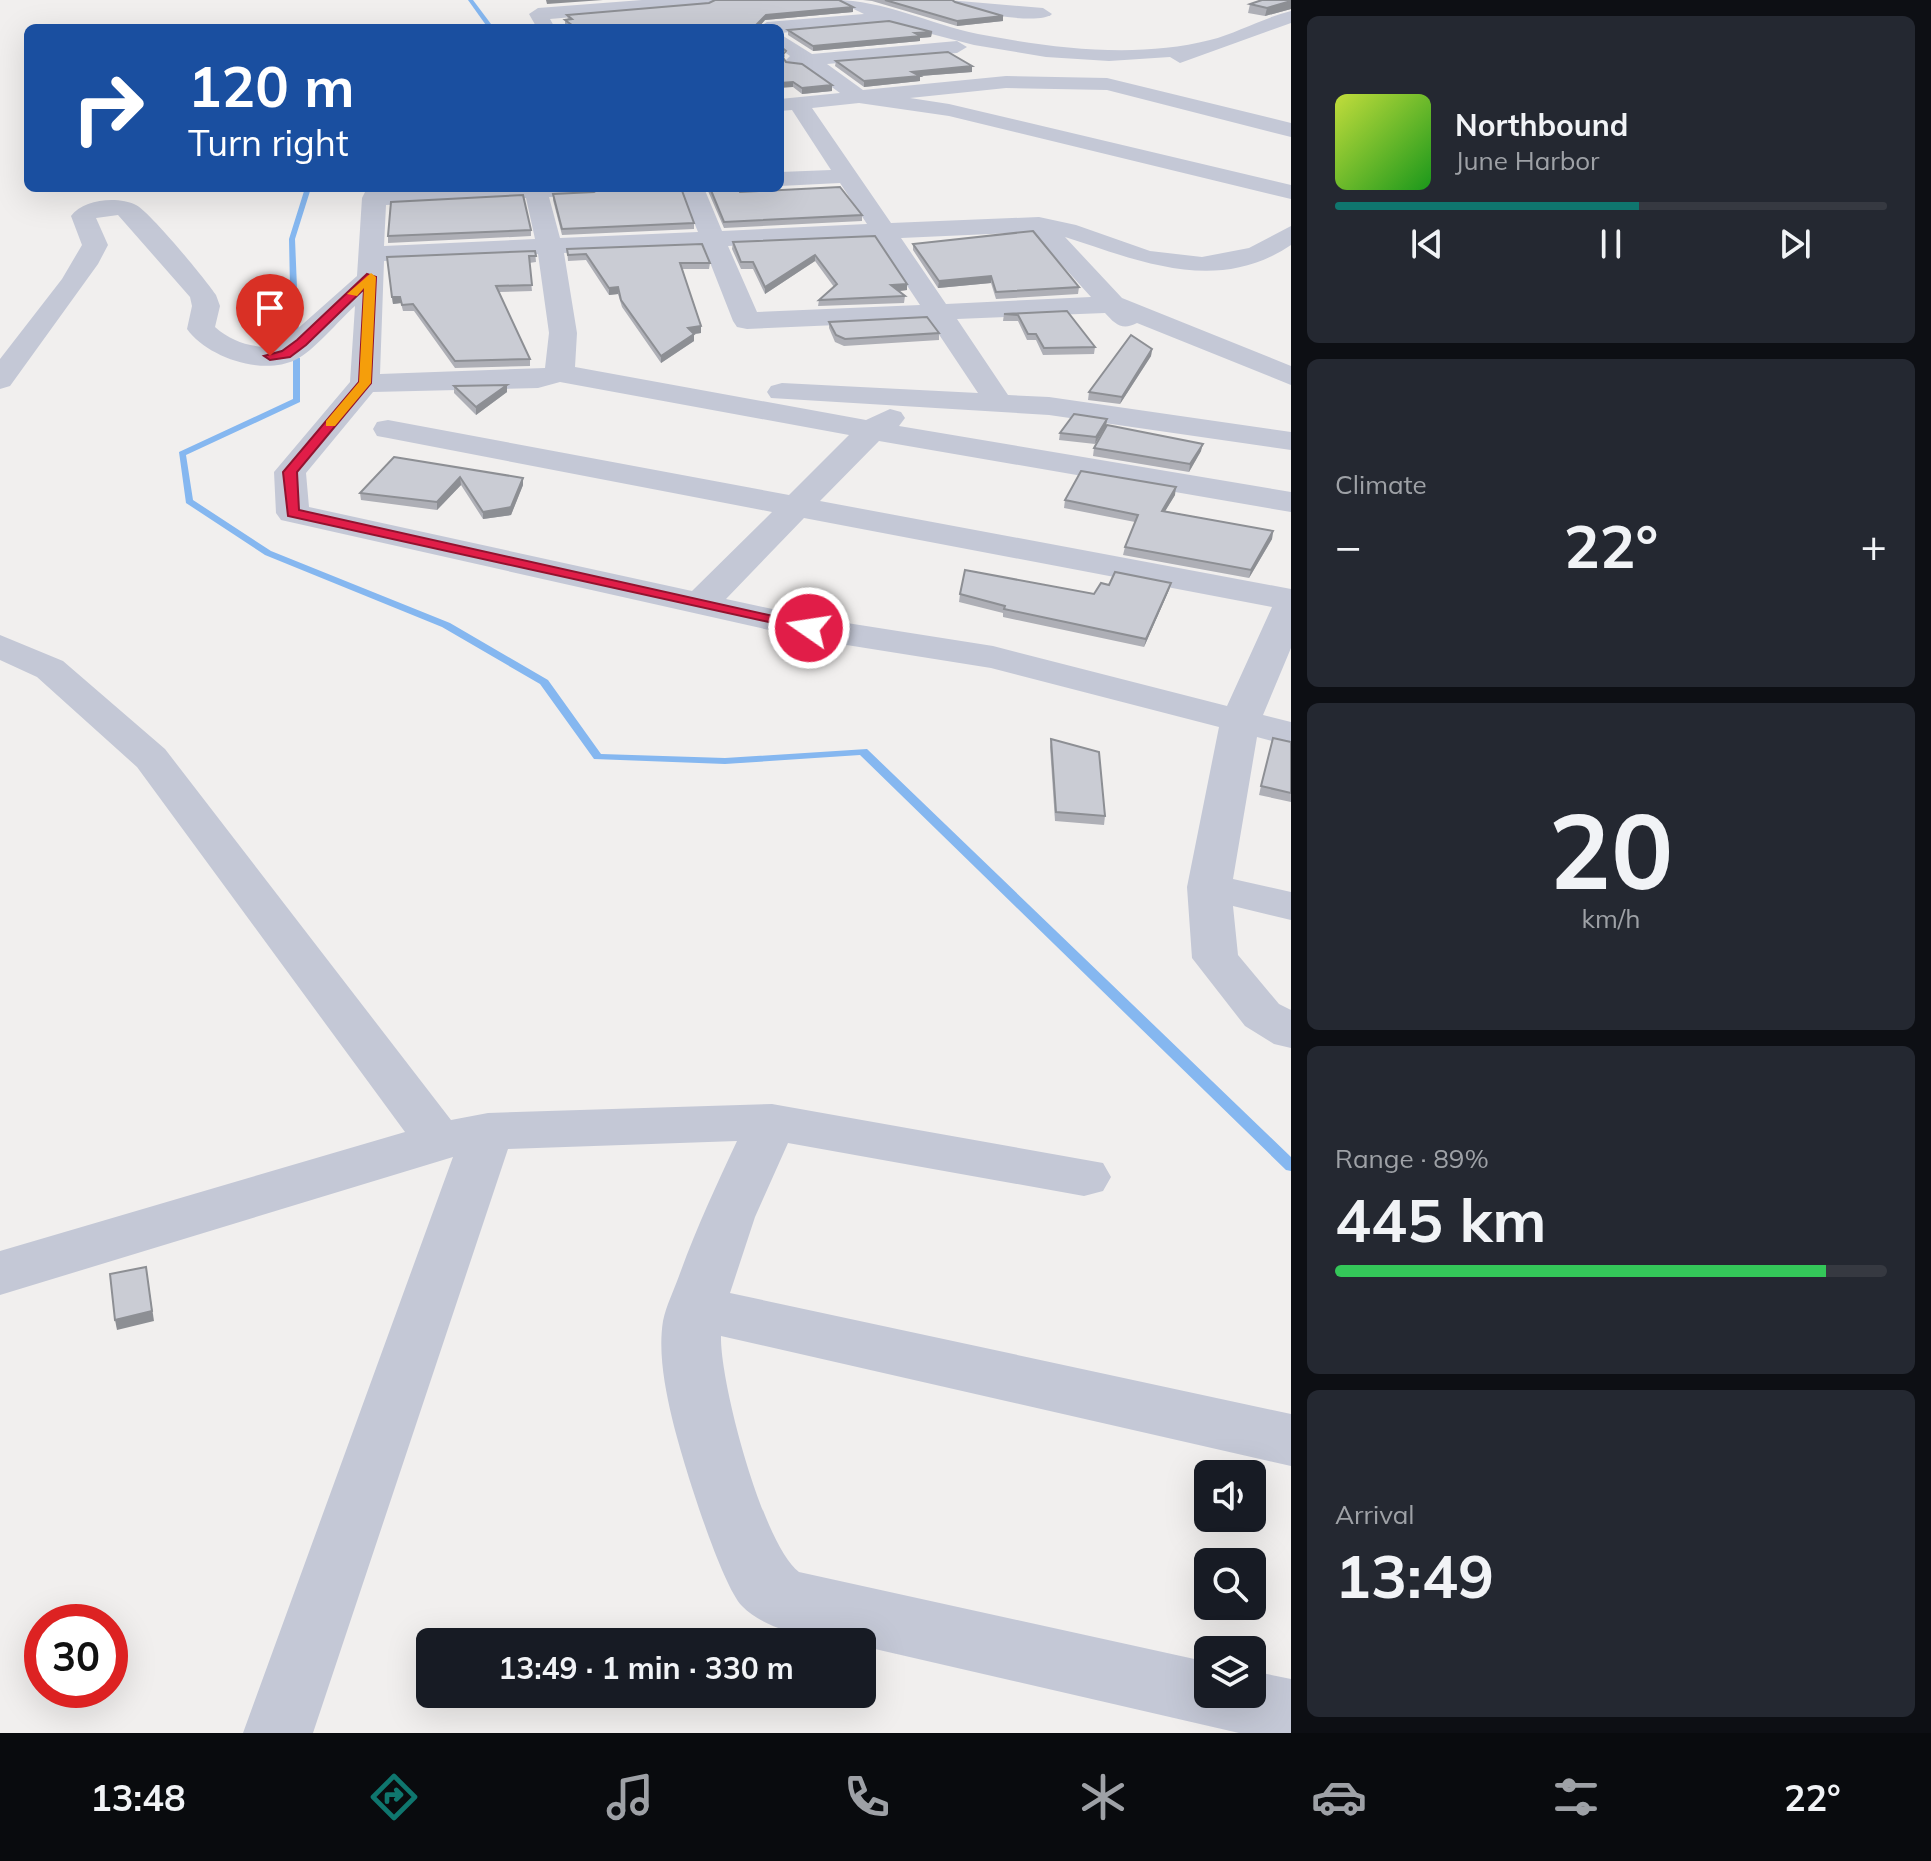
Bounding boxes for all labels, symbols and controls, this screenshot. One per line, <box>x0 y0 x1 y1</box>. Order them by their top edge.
text: 120 m <box>188 51 355 121</box>
icon: right <box>56 56 160 160</box>
text: Northbound <box>1455 106 1628 144</box>
text: Turn right <box>188 120 349 165</box>
text: June Harbor <box>1455 144 1600 177</box>
icon: previous <box>1405 222 1449 266</box>
icon: pause <box>1589 222 1633 266</box>
icon: next <box>1773 222 1817 266</box>
pin <box>236 274 304 356</box>
icon: arrive <box>248 286 292 330</box>
text: Climate <box>1335 468 1427 501</box>
text: 22° <box>1564 508 1658 583</box>
text: − <box>1335 518 1361 573</box>
text: + <box>1861 518 1887 573</box>
position arrow <box>767 586 851 670</box>
text: 20 <box>1549 784 1673 915</box>
text: km/h <box>1582 902 1640 935</box>
text: Range · 89% <box>1335 1142 1489 1175</box>
text: 445 km <box>1335 1182 1547 1257</box>
map controls <box>1194 1460 1266 1708</box>
button: sound <box>1194 1460 1266 1532</box>
text: Arrival <box>1335 1498 1415 1531</box>
text: 13:49 <box>1335 1538 1494 1613</box>
button: search <box>1194 1548 1266 1620</box>
speed limit sign: 30 <box>24 1604 128 1708</box>
button: layers <box>1194 1636 1266 1708</box>
text: 13:49 · 1 min · 330 m <box>498 1649 794 1687</box>
icon: directions <box>366 1769 422 1825</box>
icon: music <box>602 1769 658 1825</box>
icon: phone <box>839 1769 895 1825</box>
icon: climate <box>1075 1769 1131 1825</box>
icon: car <box>1311 1769 1367 1825</box>
icon: filters <box>1548 1769 1604 1825</box>
text: 13:48 <box>90 1775 186 1820</box>
text: 22° <box>1784 1775 1841 1820</box>

